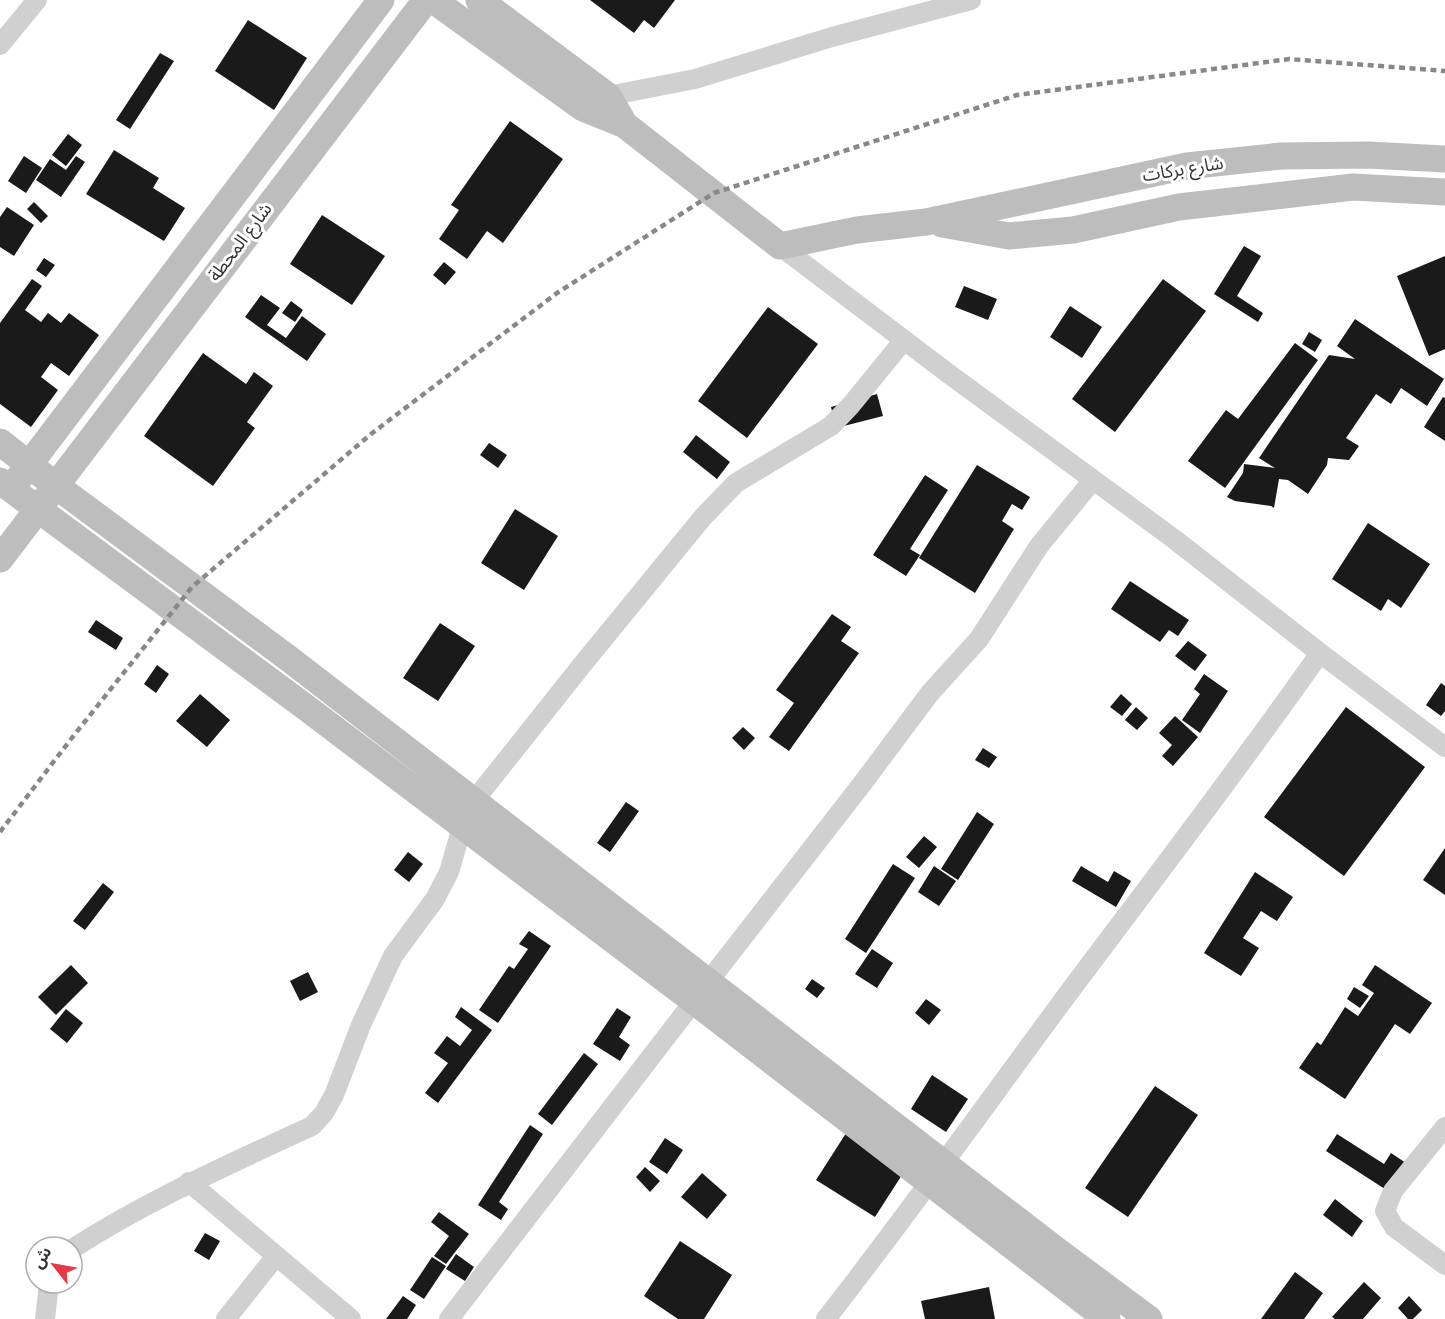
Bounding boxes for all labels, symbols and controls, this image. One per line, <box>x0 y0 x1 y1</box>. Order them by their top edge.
street label: شارع بركات <box>1141 151 1226 189</box>
street label: شارع المحطة <box>203 198 279 287</box>
north arrow <box>24 1235 84 1295</box>
text: ش <box>27 1243 55 1272</box>

